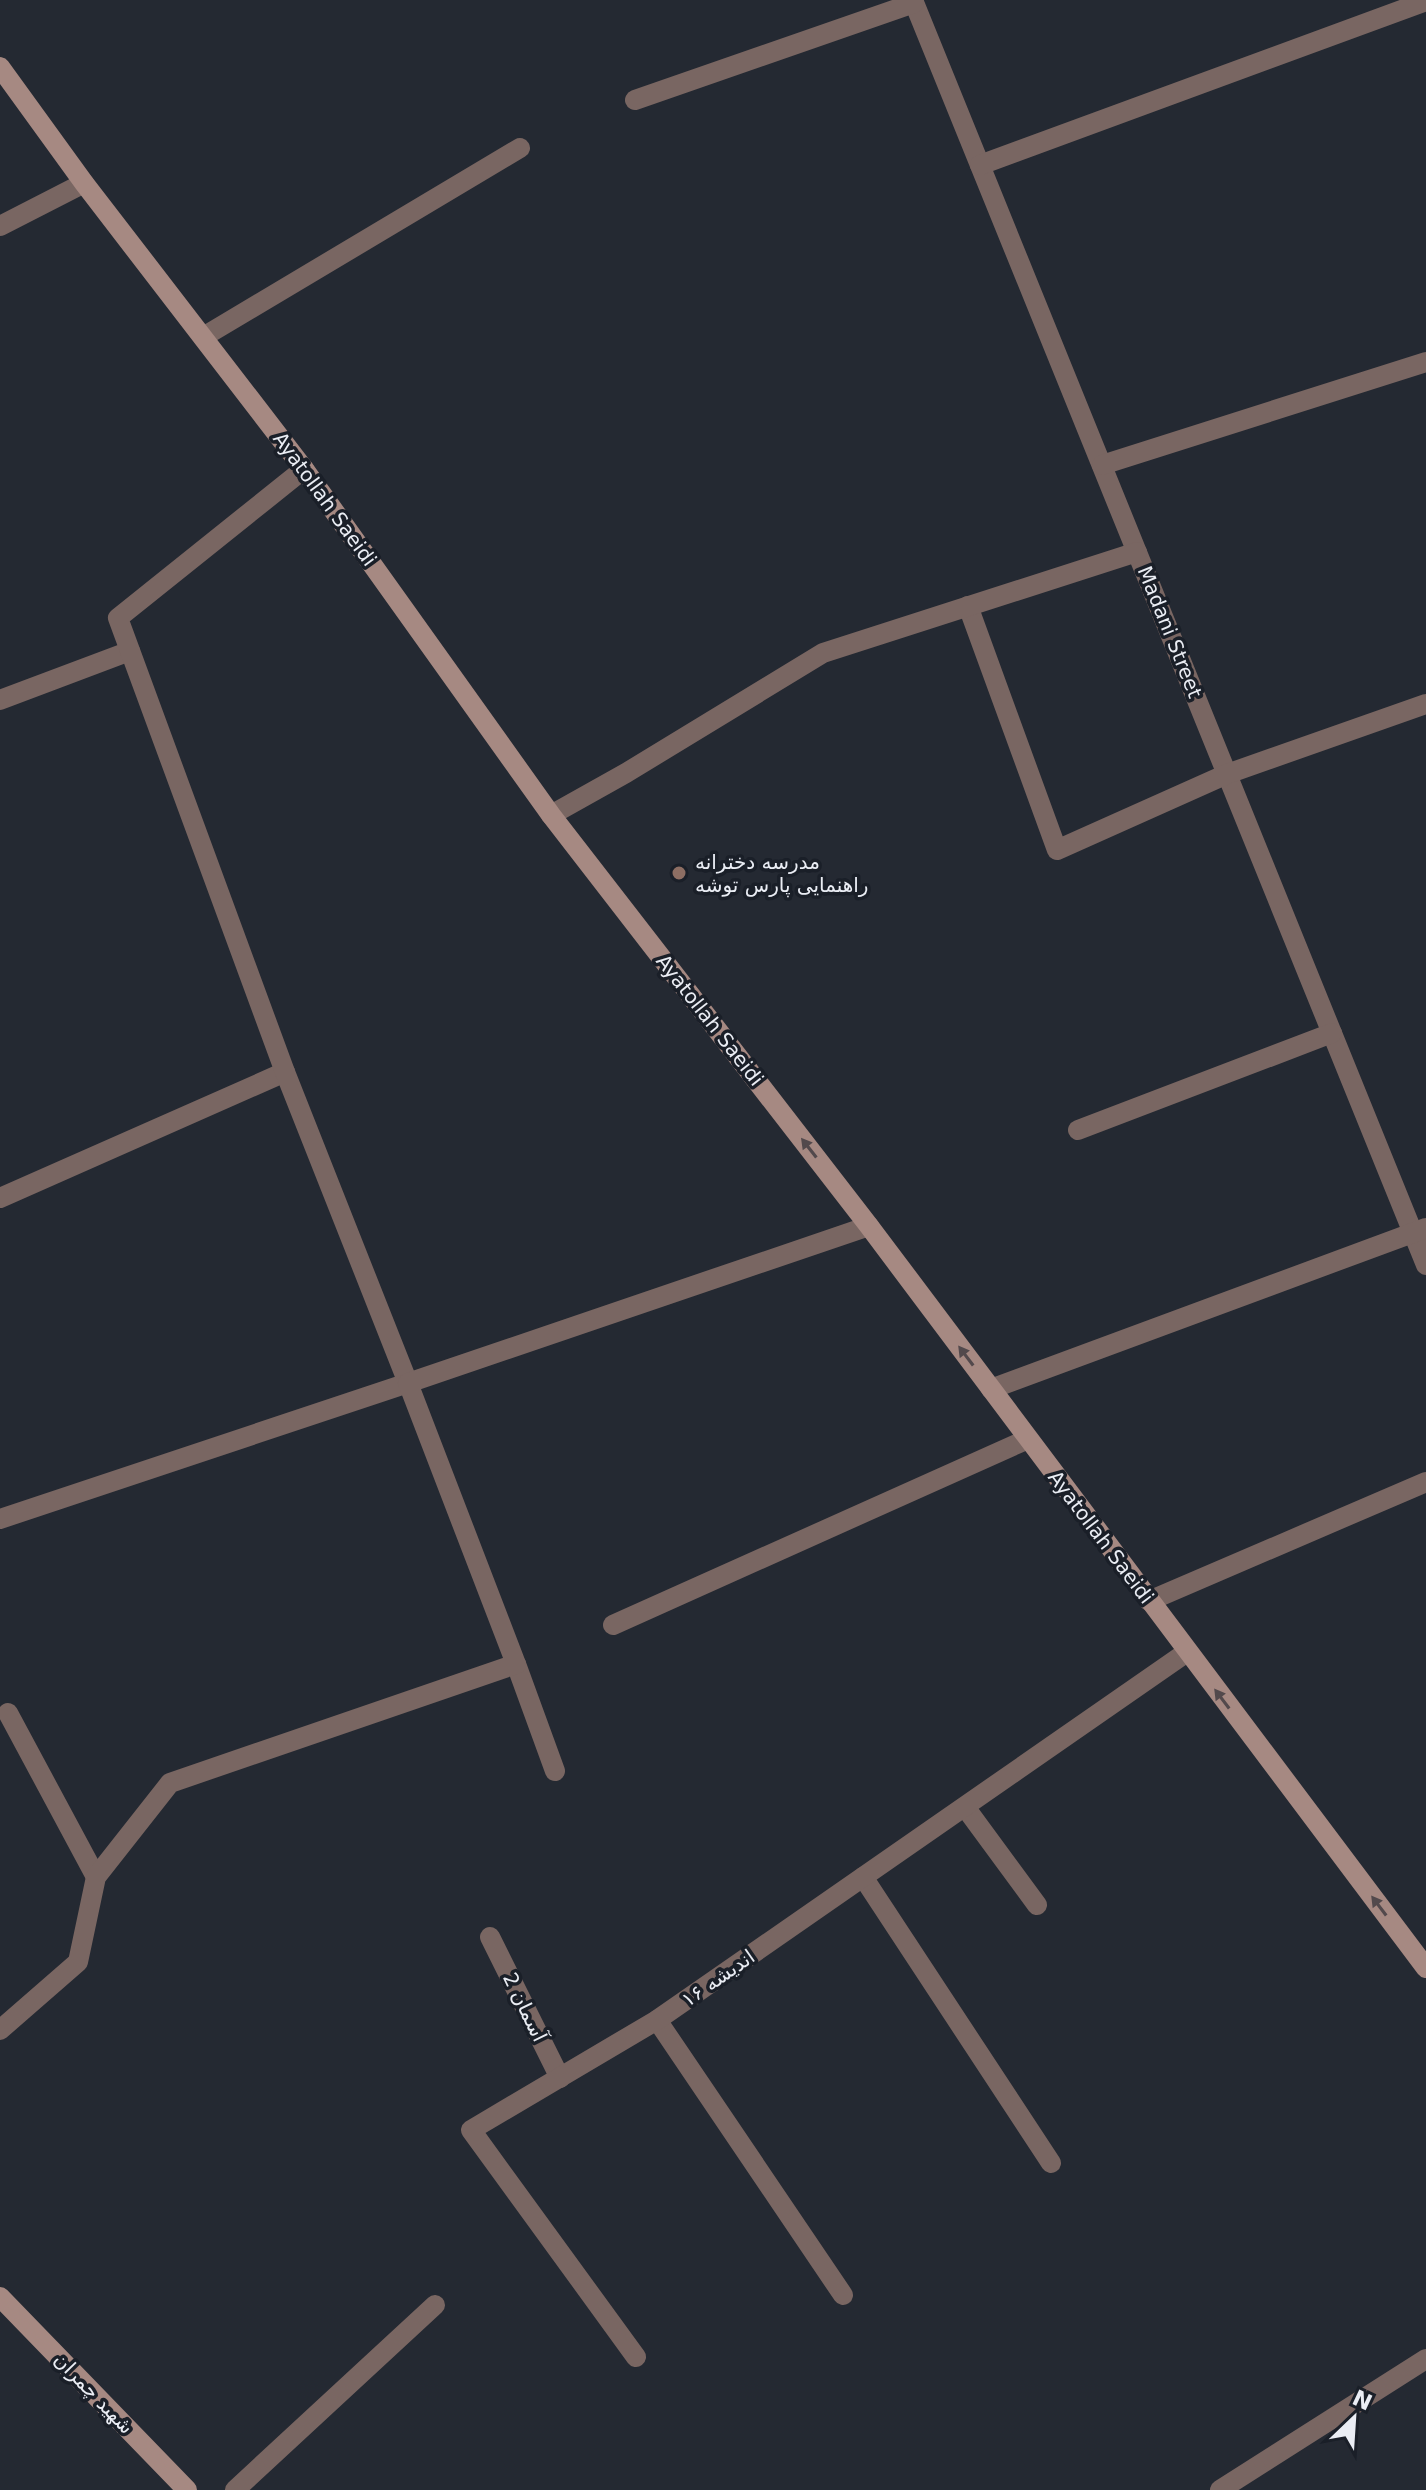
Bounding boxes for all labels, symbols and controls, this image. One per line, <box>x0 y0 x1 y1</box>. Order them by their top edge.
street label: Ayatollah Saeidi <box>268 427 382 571</box>
street label: Madani Street <box>1133 563 1207 701</box>
place label: مدرسه دخترانه راهنمایی پارس توشه <box>695 850 869 898</box>
marker: مدرسه دخترانه راهنمایی پارس توشه <box>670 864 688 882</box>
street label: Ayatollah Saeidi <box>651 950 769 1090</box>
one-way arrow <box>801 1138 818 1158</box>
one-way arrow <box>958 1346 974 1366</box>
street label: Ayatollah Saeidi <box>1043 1466 1159 1608</box>
one-way arrow <box>1215 1688 1231 1709</box>
one-way arrow <box>1371 1895 1387 1917</box>
street label: اندیشه ۱۶ <box>677 1944 759 2012</box>
street label: آسمان 2 <box>498 1968 553 2047</box>
street label: شهید چمران <box>49 2347 139 2439</box>
north arrow <box>1314 2378 1394 2458</box>
text: N <box>1349 2385 1376 2416</box>

